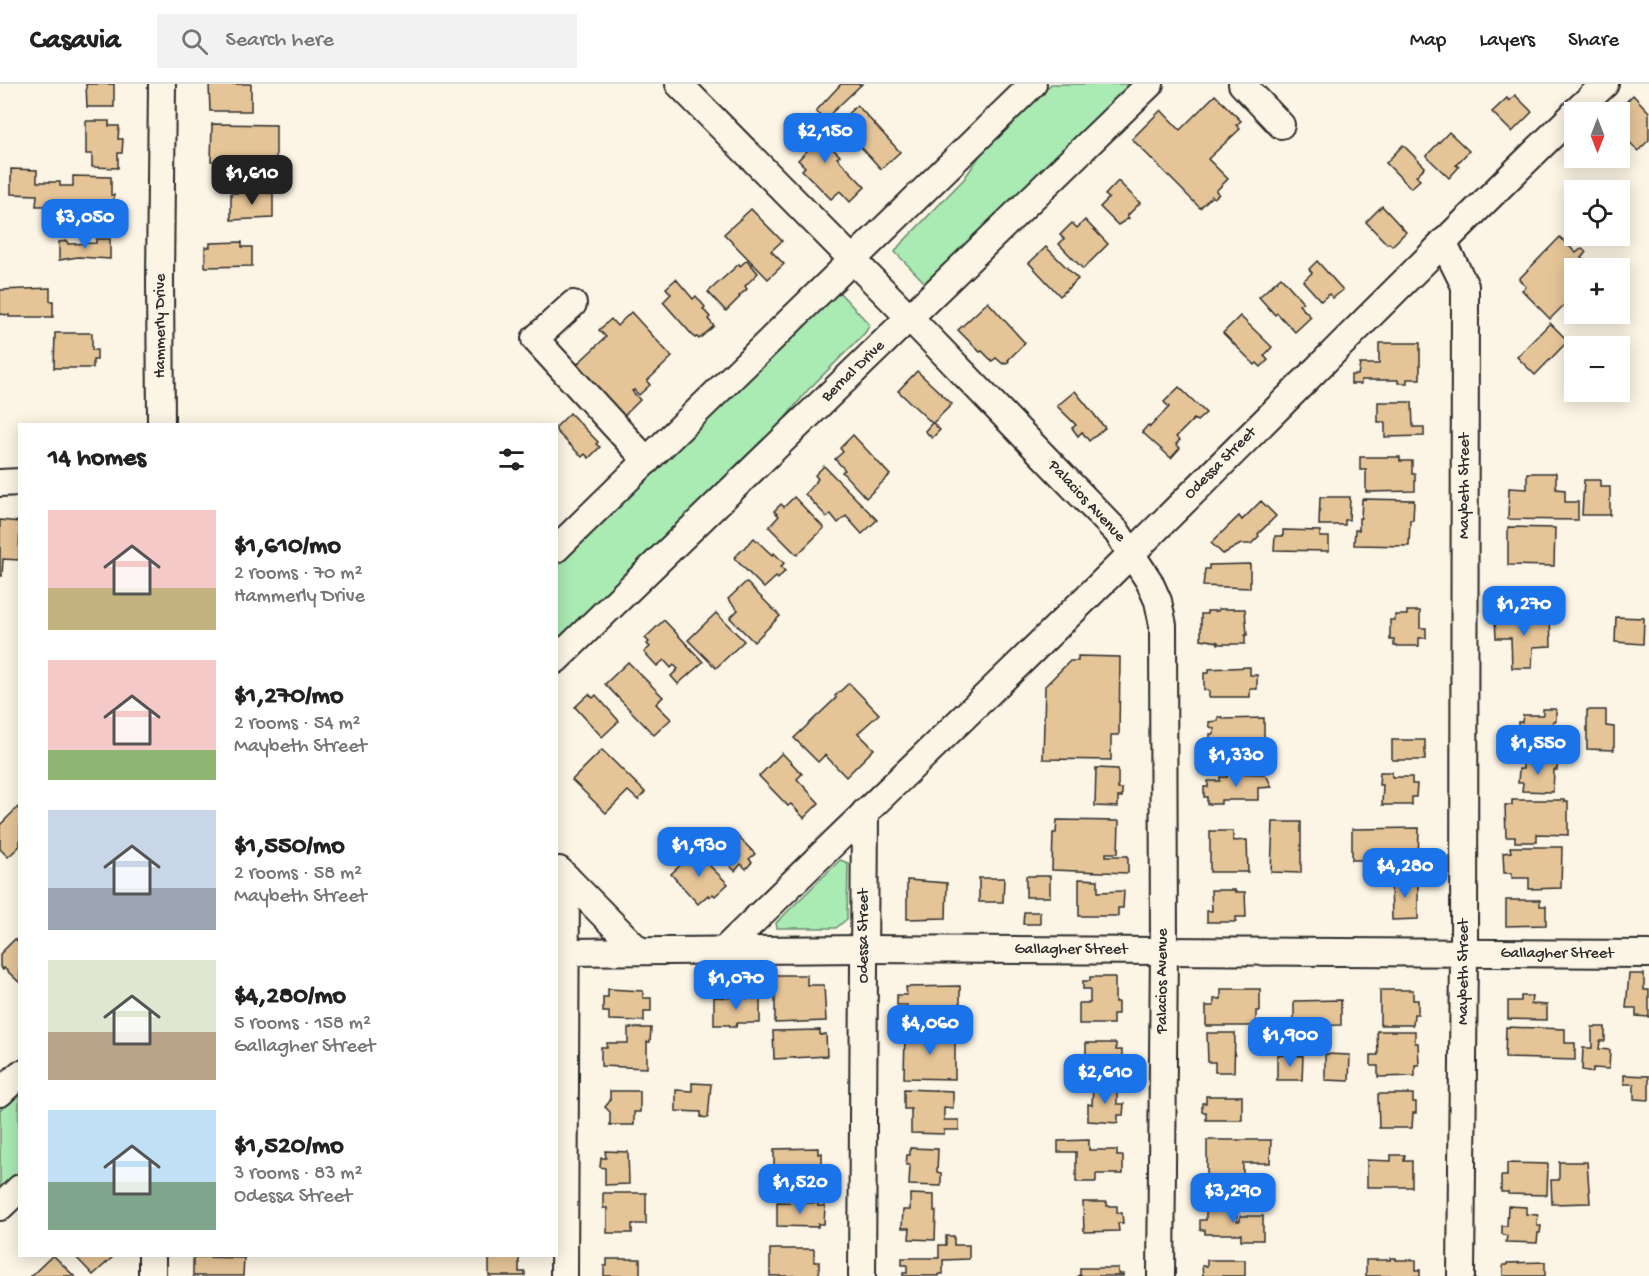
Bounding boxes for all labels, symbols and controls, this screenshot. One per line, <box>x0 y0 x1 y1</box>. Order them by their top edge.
search box <box>157 14 577 68</box>
text: Casavia <box>30 25 121 58</box>
icon: search <box>178 25 211 58</box>
text: Search here <box>226 28 334 54</box>
text: Map <box>1410 29 1446 54</box>
text: Layers <box>1479 29 1535 54</box>
text: Share <box>1568 29 1619 54</box>
north arrow <box>1564 102 1630 168</box>
map controls <box>1564 102 1630 402</box>
pin: $2,150 <box>776 113 874 164</box>
text: $2,150 <box>797 121 853 144</box>
pin: $1,610 <box>203 155 301 206</box>
text: $1,610 <box>226 163 278 186</box>
button: locate <box>1564 180 1630 246</box>
pin: $3,050 <box>36 199 134 250</box>
text: $3,050 <box>56 207 114 230</box>
button: + <box>1564 258 1630 324</box>
street label: Hammerly Drive <box>152 273 171 378</box>
button: − <box>1564 336 1630 402</box>
street label: Bernal Drive <box>818 337 890 408</box>
street label: Odessa Street <box>1181 423 1262 504</box>
street label: Maybeth Street <box>1456 431 1475 539</box>
icon: filters <box>495 443 528 476</box>
text: 14 homes <box>48 444 146 475</box>
street label: Palacios Avenue <box>1043 456 1129 547</box>
text: $1,610/mo <box>234 532 341 563</box>
icon: home <box>96 534 168 606</box>
text: 2 rooms · 70 m² <box>234 563 362 586</box>
text: Hammerly Drive <box>234 586 365 609</box>
pin: $1,270 <box>1475 586 1573 637</box>
text: $1,270 <box>1497 594 1551 617</box>
text: $1,270/mo <box>234 682 344 713</box>
icon: home <box>96 684 168 756</box>
text: 2 rooms · 54 m² <box>234 713 361 736</box>
pin: $1,550 <box>1489 725 1587 776</box>
text: $1,550 <box>1510 733 1566 756</box>
text: Maybeth Street <box>234 736 367 759</box>
pin: $1,330 <box>1187 737 1285 788</box>
text: $1,330 <box>1208 745 1264 768</box>
pin: $1,930 <box>650 827 748 878</box>
text: $1,550/mo <box>234 832 345 863</box>
icon: home <box>96 834 168 906</box>
text: $1,930 <box>671 835 727 858</box>
pin: $4,280 <box>1356 848 1454 899</box>
text: $4,280 <box>1377 856 1433 879</box>
text: 2 rooms · 58 m² <box>234 863 362 886</box>
text: Maybeth Street <box>234 886 367 909</box>
street label: Odessa Street <box>855 887 874 983</box>
street label: Maybeth Street <box>1455 917 1474 1025</box>
street label: Palacios Avenue <box>1154 928 1173 1035</box>
street label: Gallagher Street <box>1015 941 1129 960</box>
street label: Gallagher Street <box>1501 945 1615 964</box>
pin: $1,070 <box>687 960 785 1011</box>
text: $1,070 <box>708 968 764 991</box>
text: $4,280/mo <box>234 982 346 1013</box>
icon: home <box>96 984 168 1056</box>
pin: $4,060 <box>881 1005 979 1056</box>
text: 5 rooms · 158 m² <box>234 1013 371 1036</box>
text: $4,060 <box>901 1013 959 1036</box>
pin: $1,900 <box>1241 1017 1339 1068</box>
text: $1,900 <box>1262 1025 1318 1048</box>
text: Gallagher Street <box>234 1036 375 1059</box>
pin: $2,610 <box>1056 1054 1154 1105</box>
text: $2,610 <box>1078 1062 1132 1085</box>
text: $1,520/mo <box>234 1132 344 1163</box>
icon: home <box>96 1134 168 1206</box>
text: 3 rooms · 83 m² <box>234 1163 362 1186</box>
pin: $1,520 <box>751 1164 849 1215</box>
text: $1,520 <box>772 1172 828 1195</box>
pin: $3,290 <box>1184 1173 1282 1224</box>
text: $3,290 <box>1205 1181 1261 1204</box>
text: Odessa Street <box>234 1186 352 1209</box>

